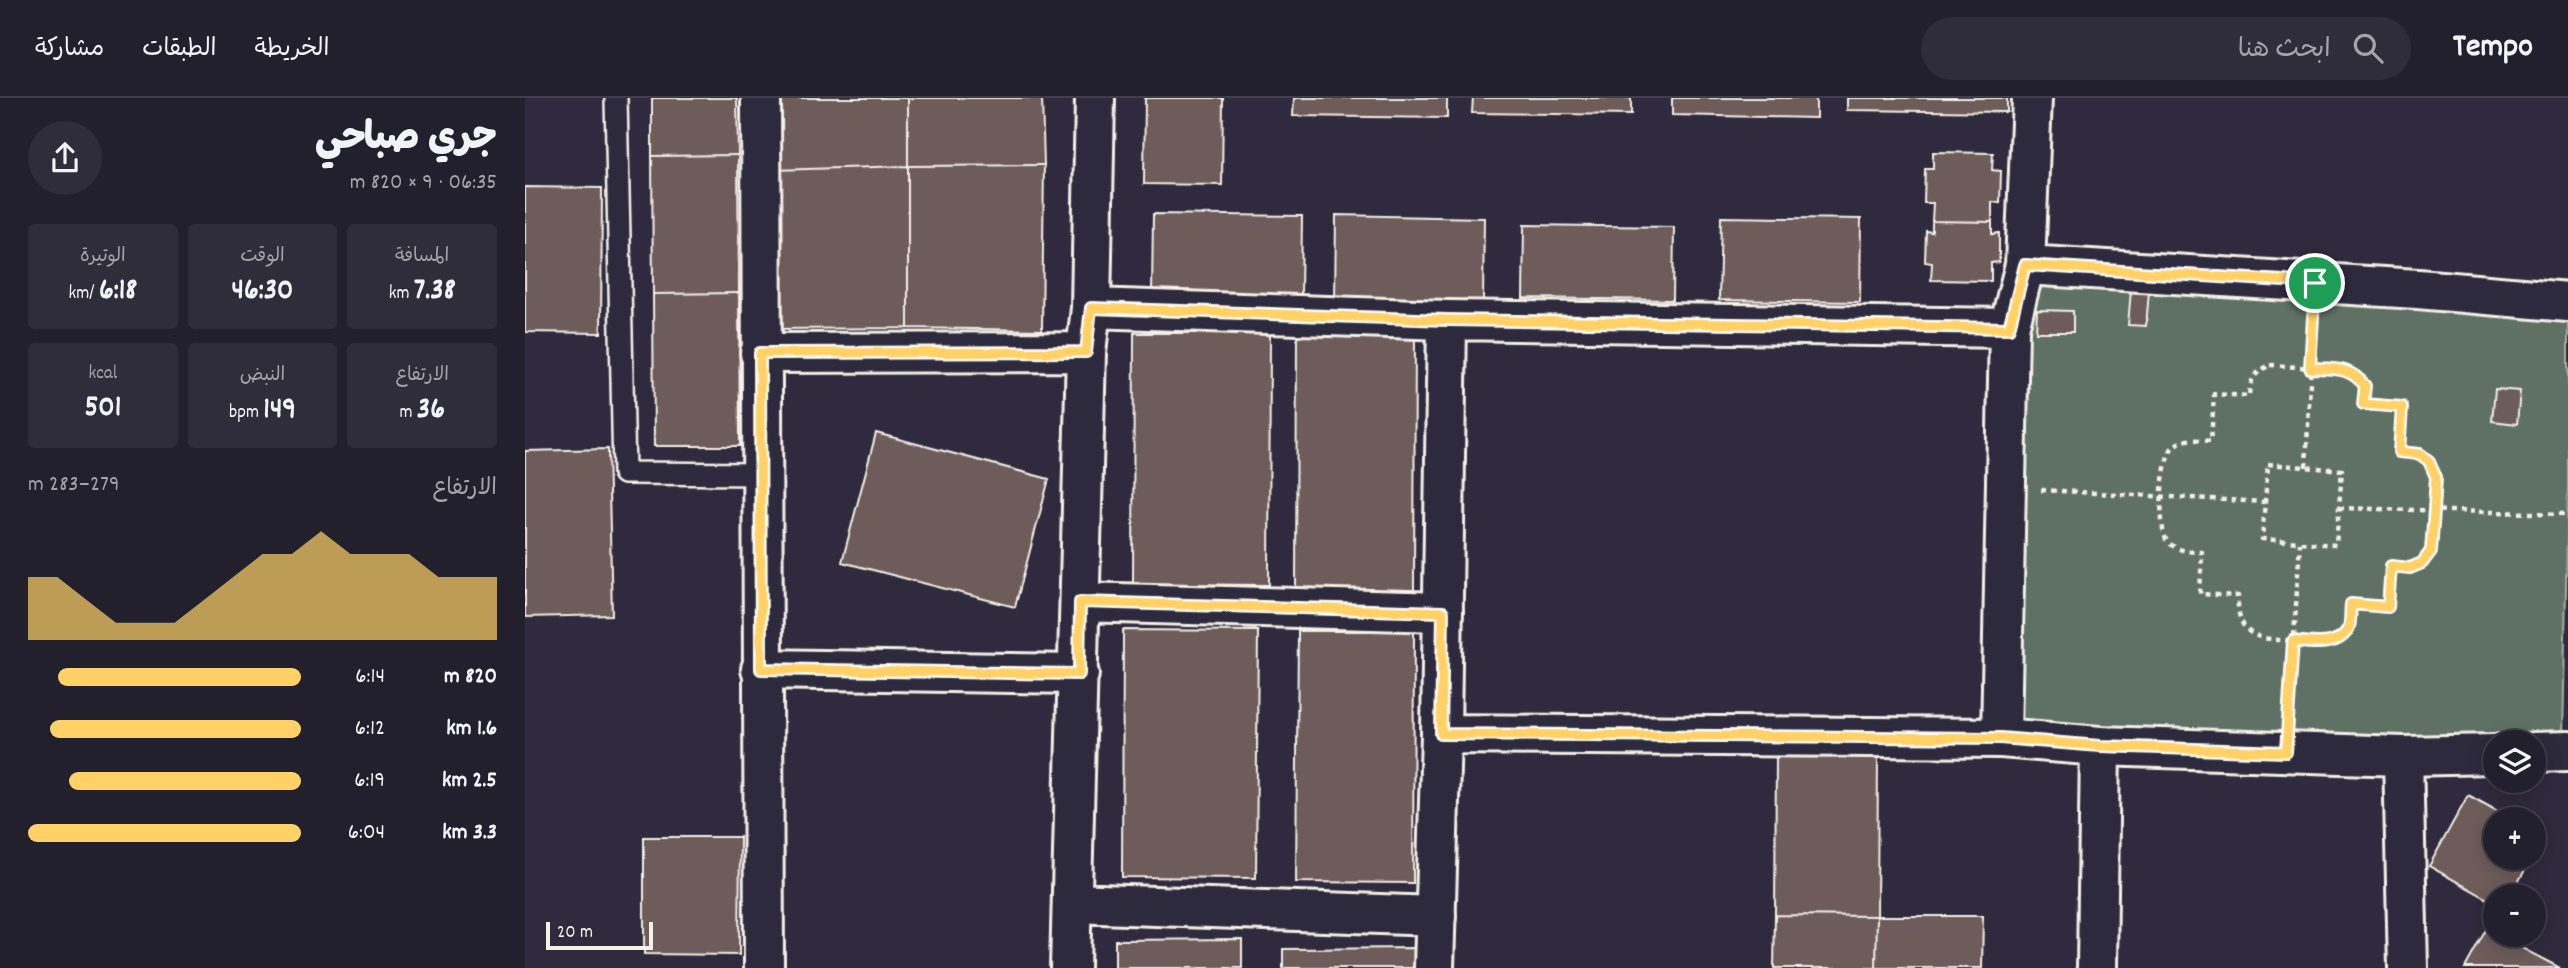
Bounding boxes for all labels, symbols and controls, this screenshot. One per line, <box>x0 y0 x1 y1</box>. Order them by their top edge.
search box <box>1921 17 2411 80</box>
text: Tempo <box>2453 25 2533 72</box>
icon: search <box>2349 29 2387 67</box>
text: ابحث هنا <box>2238 32 2331 69</box>
text: مشاركة <box>35 33 104 67</box>
text: الطبقات <box>142 33 217 67</box>
text: الخريطة <box>255 33 329 67</box>
text: جري صباحي <box>315 113 497 168</box>
button: share <box>28 121 102 195</box>
text: 06:35 · 9 × 820 m <box>350 167 497 200</box>
text: الوتيرة <box>80 244 126 271</box>
text: الوقت <box>240 244 285 271</box>
text: المسافة <box>395 244 449 271</box>
pin <box>2285 253 2345 313</box>
icon: arrive <box>2296 264 2334 302</box>
text: 6:18 <box>99 271 137 314</box>
text: 46:30 <box>232 271 293 314</box>
text: 7.38 <box>414 271 456 314</box>
text: /km <box>68 281 99 308</box>
text: km <box>389 281 414 308</box>
text: kcal <box>88 361 117 388</box>
text: النبض <box>240 363 285 390</box>
text: الارتفاع <box>396 363 449 390</box>
text: 501 <box>84 388 121 431</box>
text: 149 <box>263 390 296 433</box>
text: 36 <box>417 390 445 433</box>
text: bpm <box>229 400 263 427</box>
text: m <box>399 400 417 427</box>
text: 279–283 m <box>28 469 119 502</box>
text: الارتفاع <box>433 473 497 506</box>
text: 6:14 <box>355 661 385 694</box>
text: 820 m <box>444 661 497 694</box>
text: 6:12 <box>355 713 385 746</box>
text: 1.6 km <box>446 713 497 746</box>
map controls <box>2483 730 2546 947</box>
button: layers <box>2483 730 2546 793</box>
text: 6:19 <box>354 765 385 798</box>
text: 2.5 km <box>442 765 497 798</box>
button: + <box>2483 807 2546 870</box>
text: 6:04 <box>348 817 385 850</box>
text: 3.3 km <box>442 817 497 850</box>
button: − <box>2483 884 2546 947</box>
scale bar <box>546 919 653 951</box>
text: 20 m <box>557 920 593 947</box>

